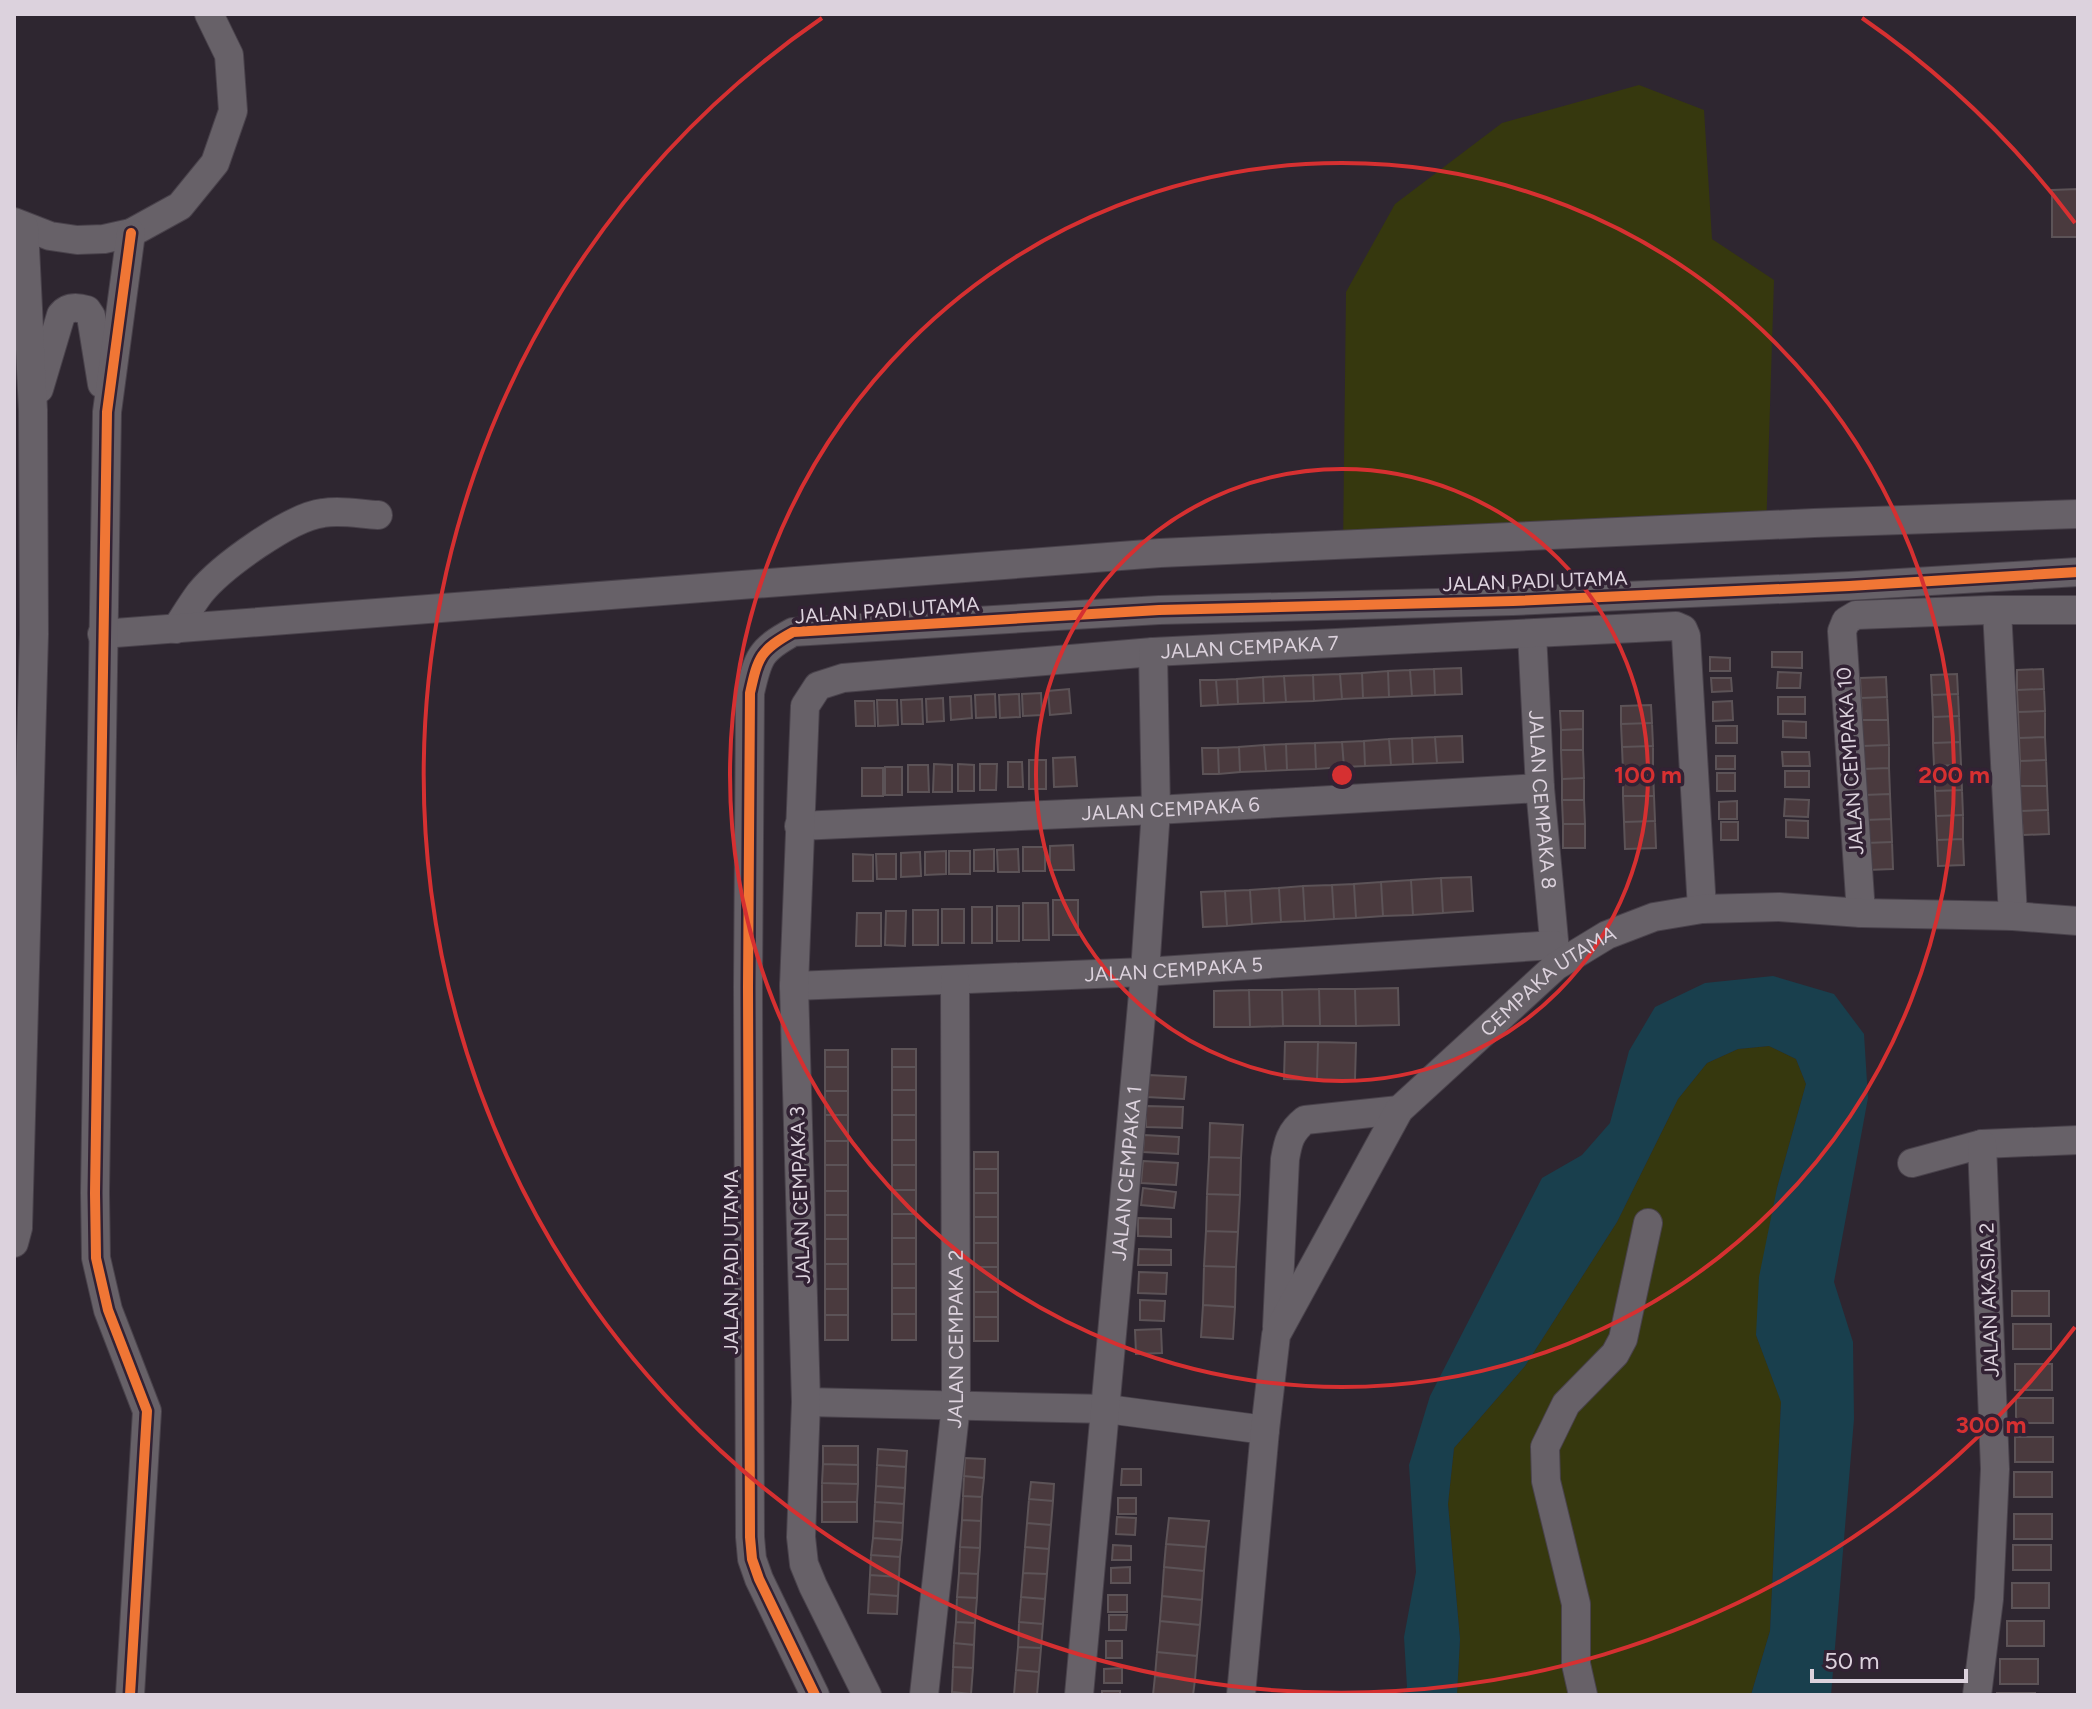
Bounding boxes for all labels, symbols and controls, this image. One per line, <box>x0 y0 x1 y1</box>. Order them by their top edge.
street label: JALAN PADI UTAMA <box>1442 566 1628 596</box>
street label: JALAN PADI UTAMA <box>794 592 981 628</box>
street label: JALAN CEMPAKA 7 <box>1160 631 1339 664</box>
street label: JALAN CEMPAKA 10 <box>1831 666 1869 856</box>
street label: JALAN CEMPAKA 8 <box>1524 709 1561 890</box>
text: 100 m <box>1614 760 1682 789</box>
text: 200 m <box>1918 760 1990 789</box>
centre of rings <box>1328 761 1356 789</box>
street label: JALAN CEMPAKA 6 <box>1081 792 1260 825</box>
street label: CEMPAKA UTAMA <box>1475 921 1620 1041</box>
street label: JALAN CEMPAKA 5 <box>1084 952 1264 986</box>
street label: JALAN CEMPAKA 1 <box>1107 1085 1147 1262</box>
street label: JALAN CEMPAKA 3 <box>785 1106 815 1284</box>
street label: JALAN PADI UTAMA <box>719 1169 743 1355</box>
street label: JALAN AKASIA 2 <box>1974 1222 2004 1378</box>
street label: JALAN CEMPAKA 2 <box>942 1249 968 1429</box>
text: 300 m <box>1955 1410 2027 1439</box>
scale bar <box>1812 1633 1966 1683</box>
text: 50 m <box>1824 1646 1880 1675</box>

